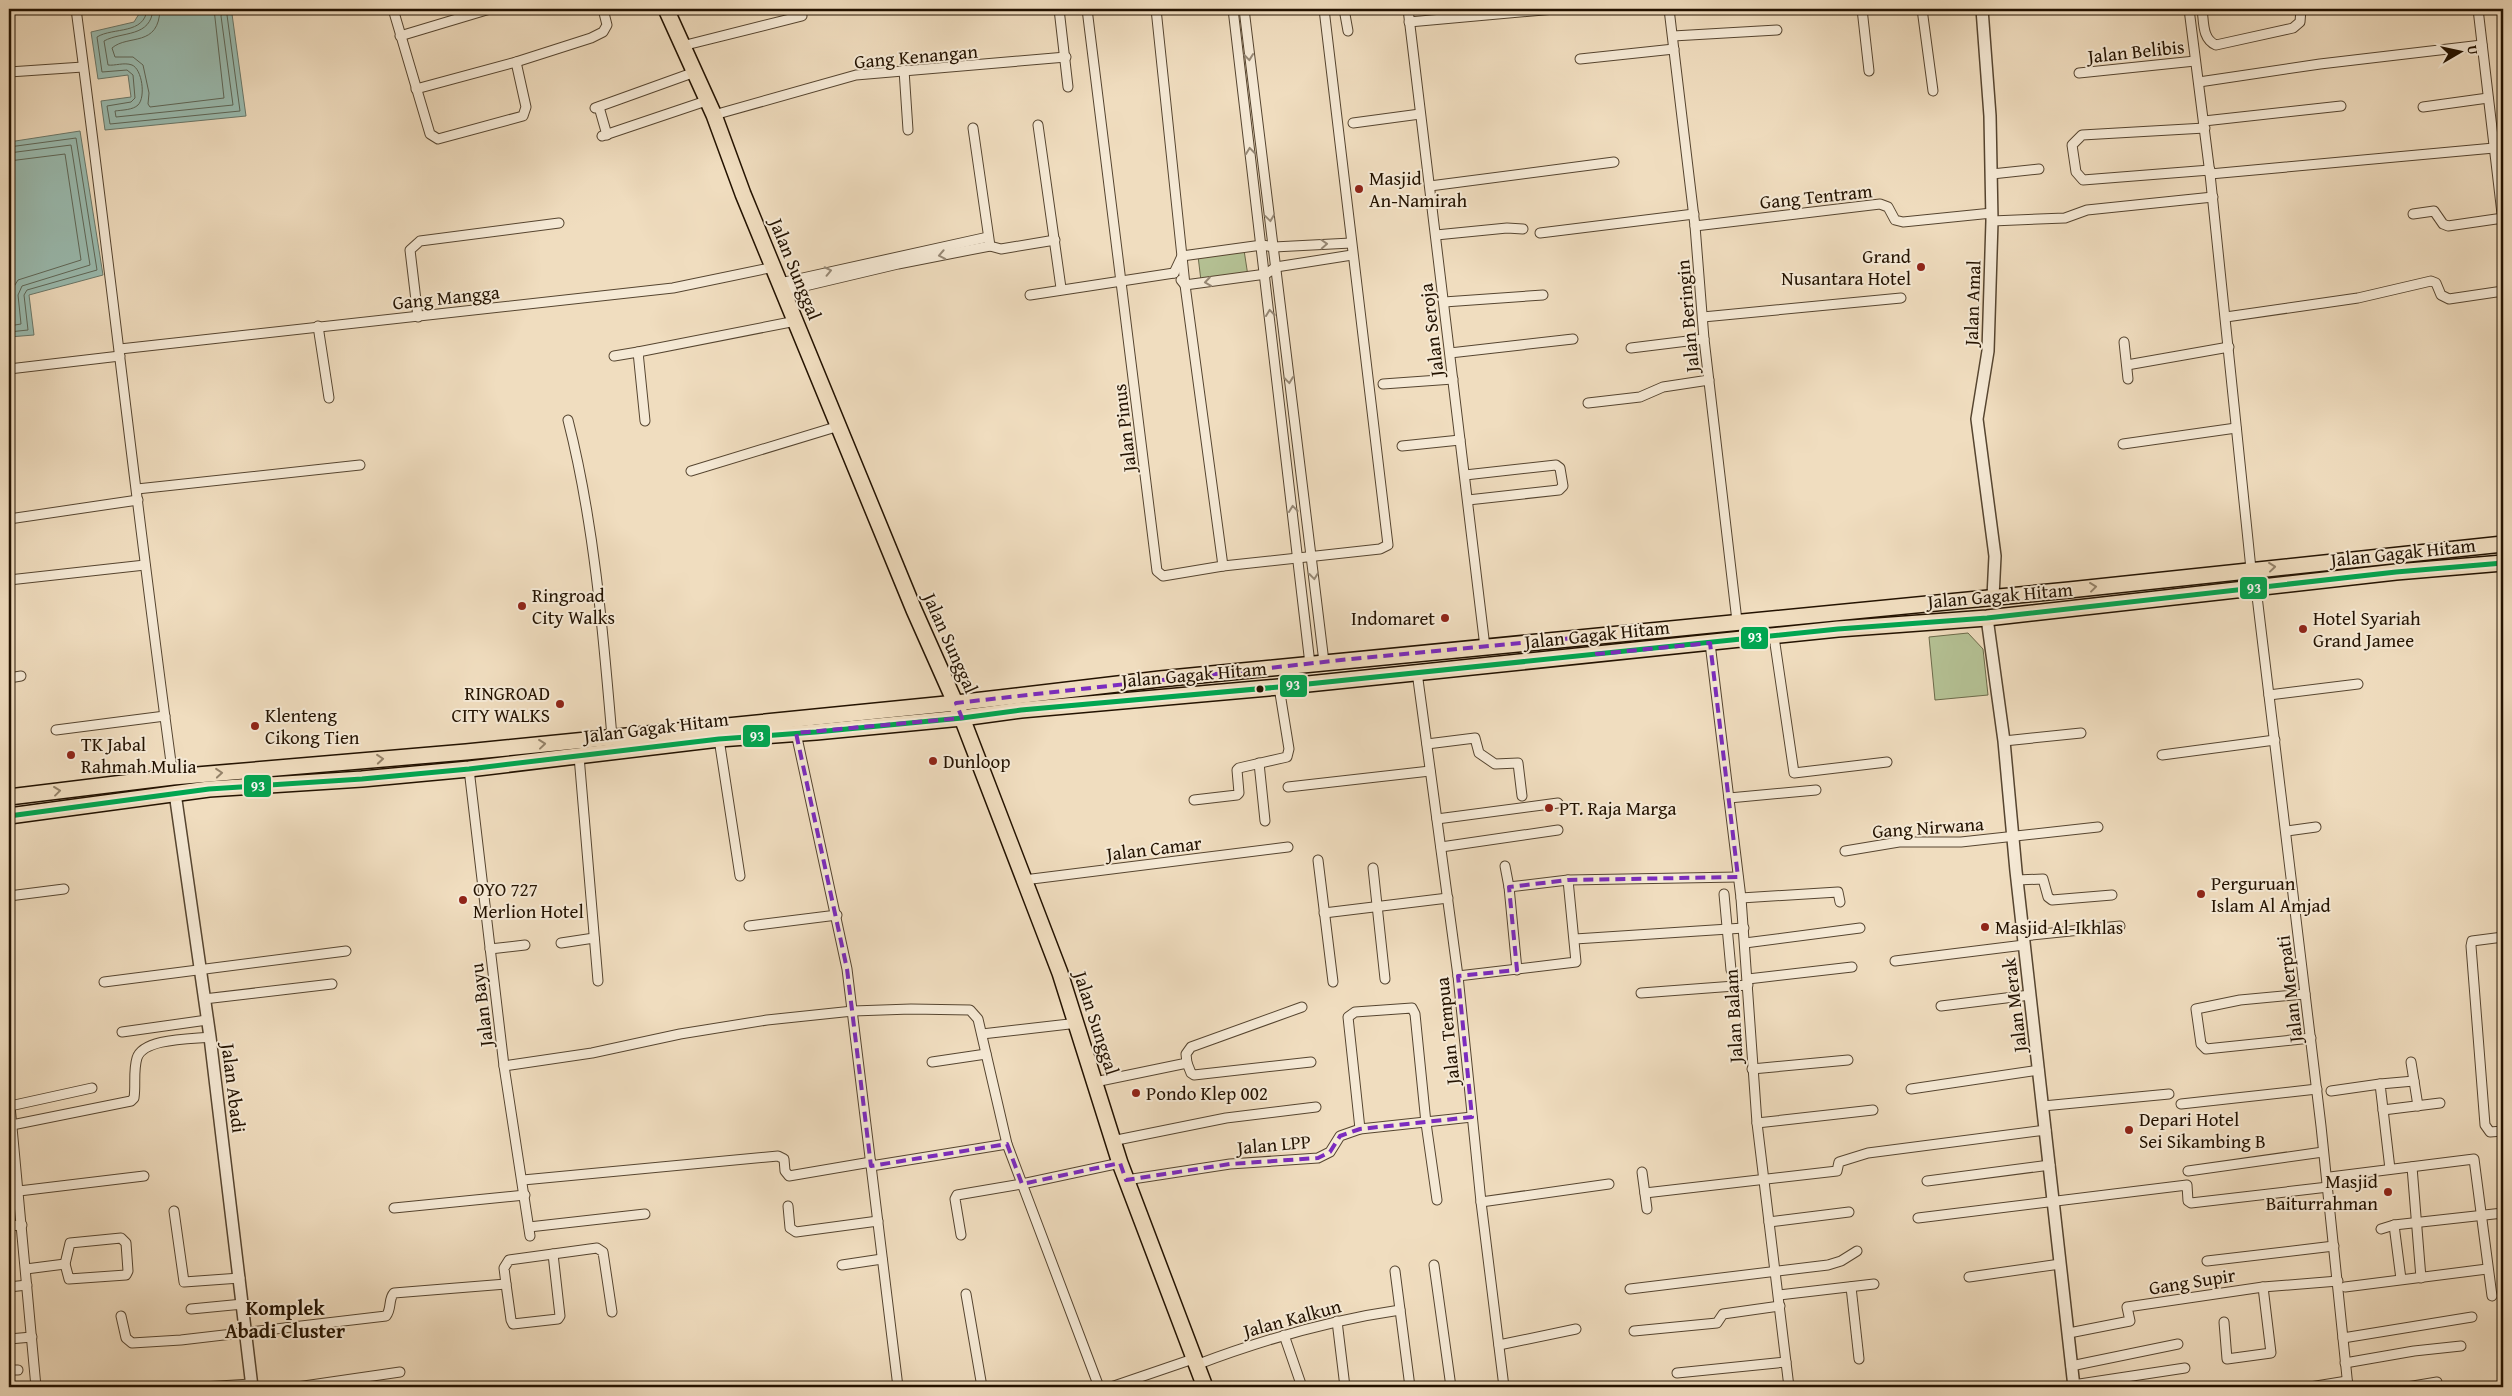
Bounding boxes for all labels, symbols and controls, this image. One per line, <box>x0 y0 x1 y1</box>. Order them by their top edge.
north arrow <box>2434 28 2484 78</box>
street label: Jalan Belibis <box>2084 32 2186 70</box>
street label: Gang Kenangan <box>853 37 979 75</box>
text: U <box>2462 44 2484 57</box>
one-way arrow <box>1243 54 1254 62</box>
one-way arrow <box>1245 147 1256 155</box>
place label: Masjid An-Namirah <box>1369 164 1468 214</box>
street label: Gang Tentram <box>1758 176 1874 216</box>
marker: Masjid An-Namirah <box>1353 183 1365 195</box>
street label: Jalan Sunggal <box>762 212 829 324</box>
one-way arrow <box>1264 214 1274 223</box>
one-way arrow <box>1320 239 1328 250</box>
place label: Grand Nusantara Hotel <box>1781 242 1912 292</box>
one-way arrow <box>938 249 947 260</box>
street label: Jalan Beringin <box>1668 258 1706 376</box>
street label: Jalan Amal <box>1956 260 1987 348</box>
marker: Grand Nusantara Hotel <box>1915 261 1927 273</box>
one-way arrow <box>823 266 832 277</box>
one-way arrow <box>1204 276 1212 286</box>
street label: Gang Mangga <box>391 277 501 317</box>
street label: Jalan Seroja <box>1411 282 1451 380</box>
one-way arrow <box>1265 308 1276 316</box>
one-way arrow <box>1283 376 1294 384</box>
street label: Jalan Pinus <box>1105 383 1144 475</box>
one-way arrow <box>1288 504 1299 512</box>
street label: Jalan Gagak Hitam <box>2327 530 2477 574</box>
one-way arrow <box>2269 562 2277 573</box>
one-way arrow <box>1308 572 1319 580</box>
street label: Jalan Gagak Hitam <box>1924 575 2074 615</box>
line badge: 93 <box>2239 576 2268 600</box>
text: 93 <box>2247 578 2261 598</box>
place label: Ringroad City Walks <box>532 581 615 631</box>
one-way arrow <box>2090 582 2098 593</box>
street label: Jalan Sunggal <box>916 586 986 698</box>
marker: Ringroad City Walks <box>516 600 528 612</box>
place label: Indomaret <box>1351 604 1435 632</box>
place label: Hotel Syariah Grand Jamee <box>2313 604 2421 654</box>
marker: Indomaret <box>1439 612 1451 624</box>
street label: Jalan Gagak Hitam <box>1521 612 1671 656</box>
marker: Hotel Syariah Grand Jamee <box>2297 623 2309 635</box>
line badge: 93 <box>1740 626 1769 650</box>
text: 93 <box>1748 627 1762 647</box>
street label: Jalan Gagak Hitam <box>1118 654 1268 694</box>
line badge: 93 <box>1279 674 1308 698</box>
text: 93 <box>1286 675 1300 695</box>
place label: RINGROAD CITY WALKS <box>452 679 550 729</box>
unlabelled marker <box>1255 684 1265 694</box>
marker: RINGROAD CITY WALKS <box>554 698 566 710</box>
place label: Klenteng Cikong Tien <box>265 701 360 751</box>
street label: Jalan Gagak Hitam <box>580 704 730 750</box>
marker: Klenteng Cikong Tien <box>249 720 261 732</box>
line badge: 93 <box>742 724 771 748</box>
text: 93 <box>750 726 764 746</box>
place label: TK Jabal Rahmah Mulia <box>81 730 196 780</box>
one-way arrow <box>539 739 547 750</box>
place label: Dunloop <box>943 747 1010 775</box>
marker: TK Jabal Rahmah Mulia <box>65 749 77 761</box>
one-way arrow <box>377 754 385 765</box>
marker: Dunloop <box>927 755 939 767</box>
one-way arrow <box>215 767 223 778</box>
line badge: 93 <box>243 774 272 798</box>
text: 93 <box>251 776 265 796</box>
one-way arrow <box>53 786 61 797</box>
place label: PT. Raja Marga <box>1559 794 1676 822</box>
marker: PT. Raja Marga <box>1543 802 1555 814</box>
street label: Gang Nirwana <box>1871 809 1985 845</box>
street label: Jalan Camar <box>1103 828 1203 868</box>
place label: Perguruan Islam Al Amjad <box>2211 869 2332 919</box>
place label: OYO 727 Merlion Hotel <box>473 875 584 925</box>
marker: Perguruan Islam Al Amjad <box>2195 888 2207 900</box>
marker: OYO 727 Merlion Hotel <box>457 894 469 906</box>
place label: Masjid Al-Ikhlas <box>1995 913 2123 941</box>
marker: Masjid Al-Ikhlas <box>1979 921 1991 933</box>
street label: Jalan Merpati <box>2269 934 2310 1046</box>
street label: Jalan Merak <box>1994 956 2034 1056</box>
street label: Jalan Bayu <box>462 961 500 1050</box>
street label: Jalan Sunggal <box>1066 966 1127 1078</box>
street label: Jalan Balam <box>1717 968 1750 1066</box>
street label: Jalan Tempua <box>1427 976 1467 1088</box>
street label: Jalan Abadi <box>214 1040 253 1134</box>
place label: Pondo Klep 002 <box>1146 1079 1268 1107</box>
marker: Pondo Klep 002 <box>1130 1087 1142 1099</box>
place label: Depari Hotel Sei Sikambing B <box>2139 1105 2266 1155</box>
marker: Depari Hotel Sei Sikambing B <box>2123 1124 2135 1136</box>
street label: Jalan LPP <box>1234 1127 1312 1161</box>
place label: Masjid Baiturrahman <box>2266 1167 2379 1217</box>
marker: Masjid Baiturrahman <box>2382 1186 2394 1198</box>
street label: Gang Supir <box>2147 1260 2238 1302</box>
street label: Jalan Kalkun <box>1238 1291 1344 1345</box>
district label: Komplek Abadi Cluster <box>225 1293 345 1345</box>

